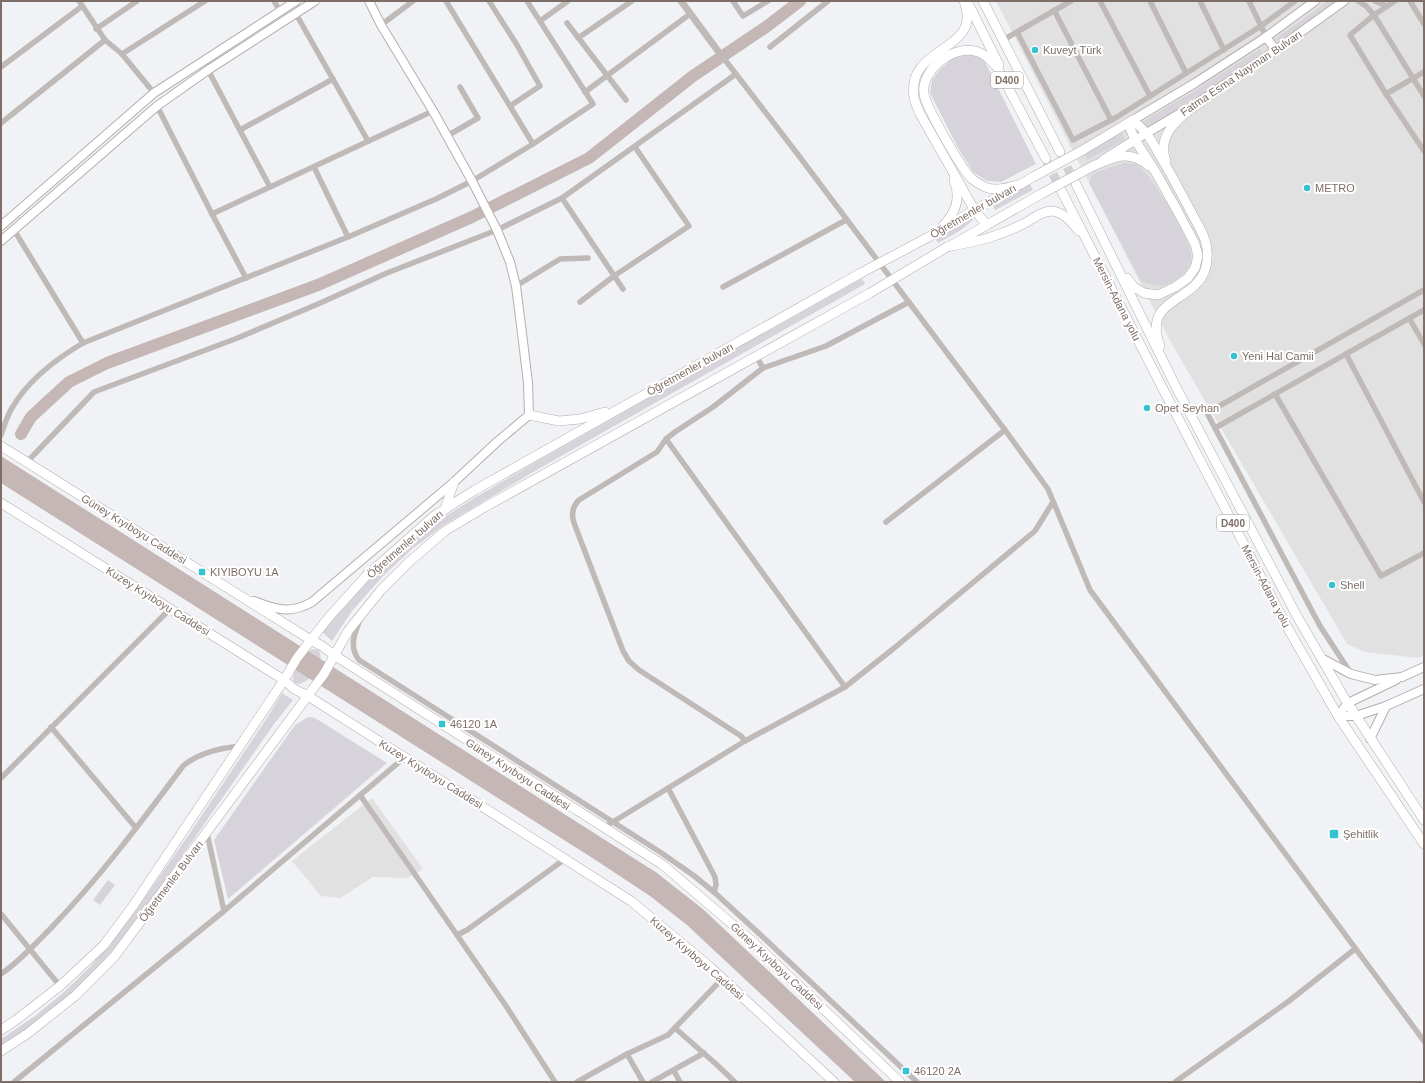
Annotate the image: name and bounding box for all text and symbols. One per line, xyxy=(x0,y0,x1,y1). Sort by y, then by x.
street label: Fatma Esma Nayman Bulvarı xyxy=(1178,28,1304,118)
place label: Kuveyt Türk xyxy=(1043,44,1102,56)
marker: Kuveyt Türk xyxy=(1030,45,1040,55)
road number: D400 xyxy=(991,72,1023,88)
street label: Öğretmenler bulvarı xyxy=(928,181,1018,241)
place label: METRO xyxy=(1315,182,1355,194)
marker: METRO xyxy=(1302,183,1312,193)
street label: Mersin-Adana yolu xyxy=(1091,255,1143,343)
street label: Öğretmenler bulvarı xyxy=(645,340,735,398)
place label: Yeni Hal Camii xyxy=(1242,350,1314,362)
marker: Yeni Hal Camii xyxy=(1229,351,1239,361)
place label: Opet Seyhan xyxy=(1155,402,1219,414)
marker: Opet Seyhan xyxy=(1142,403,1152,413)
street label: Güney Kıyıboyu Caddesi xyxy=(79,492,189,566)
street label: Öğretmenler bulvarı xyxy=(364,508,446,580)
road number: D400 xyxy=(1217,515,1249,531)
street label: Mersin-Adana yolu xyxy=(1239,543,1293,629)
street label: Kuzey Kıyıboyu Caddesi xyxy=(104,564,212,638)
place label: KIYIBOYU 1A xyxy=(210,566,279,578)
marker: KIYIBOYU 1A xyxy=(197,567,207,577)
place label: Shell xyxy=(1340,579,1364,591)
marker: Shell xyxy=(1327,580,1337,590)
place label: 46120 1A xyxy=(450,718,498,730)
marker: 46120 1A xyxy=(437,719,447,729)
street label: Güney Kıyıboyu Caddesi xyxy=(464,736,572,812)
street label: Kuzey Kıyıboyu Caddesi xyxy=(377,737,485,811)
marker: Şehitlik xyxy=(1328,828,1340,840)
place label: Şehitlik xyxy=(1343,828,1379,840)
street label: Öğretmenler Bulvarı xyxy=(137,838,205,924)
street label: Kuzey Kıyıboyu Caddesi xyxy=(648,914,746,1002)
street label: Güney Kıyıboyu Caddesi xyxy=(728,920,826,1012)
place label: 46120 2A xyxy=(914,1065,962,1077)
marker: 46120 2A xyxy=(901,1066,911,1076)

